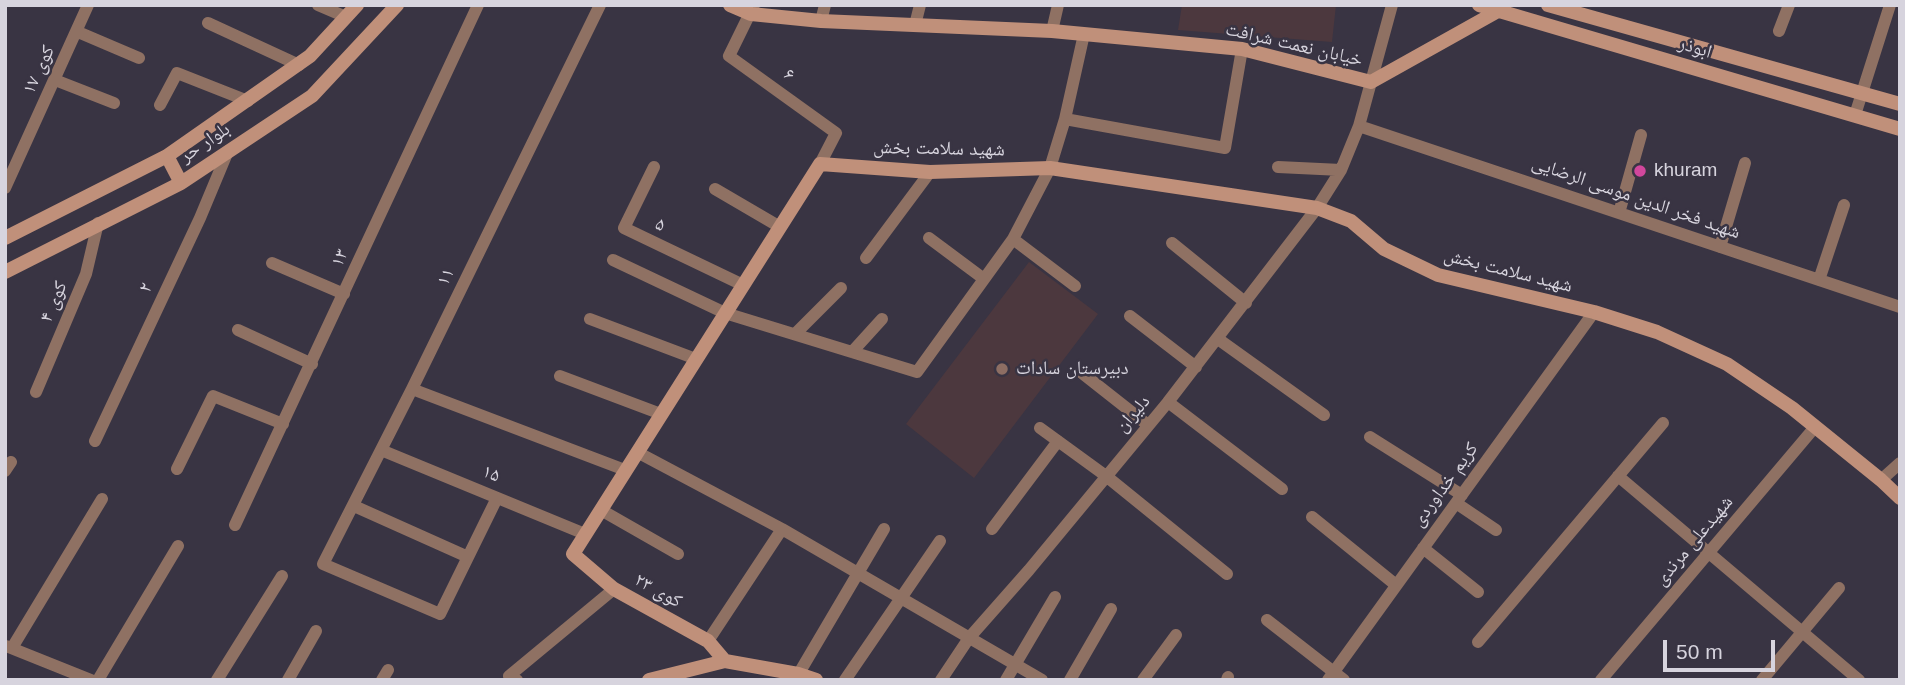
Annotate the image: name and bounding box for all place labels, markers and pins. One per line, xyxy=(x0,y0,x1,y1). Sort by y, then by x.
place label: khuram xyxy=(1654,160,1717,182)
marker: khuram xyxy=(1632,163,1648,179)
place label: دبیرستان سادات xyxy=(1016,358,1129,380)
marker: دبیرستان سادات xyxy=(994,361,1010,377)

